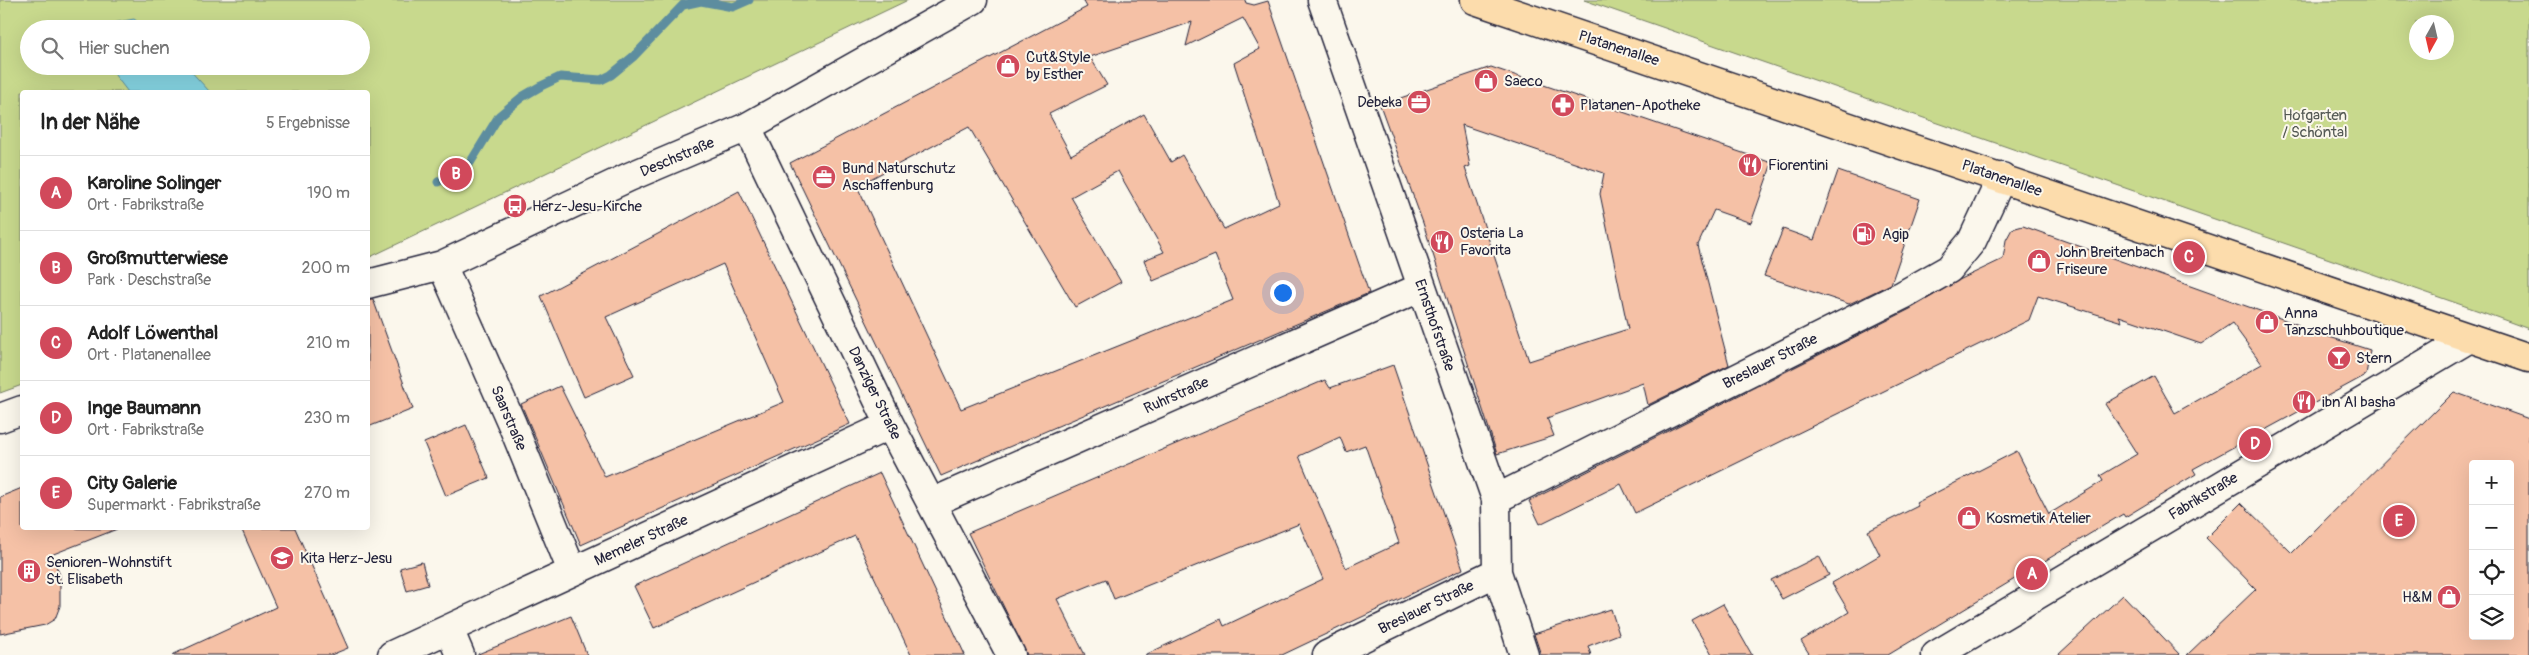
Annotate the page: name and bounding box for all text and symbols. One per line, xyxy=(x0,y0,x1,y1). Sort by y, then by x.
north arrow xyxy=(2409,15,2454,60)
search box xyxy=(20,20,370,75)
street label: Platanenallee xyxy=(1576,26,1662,71)
icon: search xyxy=(38,34,66,62)
text: Hier suchen xyxy=(78,36,170,60)
place label: Cut&Style by Esther xyxy=(1026,48,1091,84)
shop icon: Cut&Style by Esther xyxy=(995,53,1021,79)
shop icon: Saeco xyxy=(1473,68,1499,94)
place label: Saeco xyxy=(1504,72,1543,91)
office icon: Debeka xyxy=(1406,89,1432,115)
pharmacy icon: Platanen-Apotheke xyxy=(1550,92,1576,118)
place label: Debeka xyxy=(1357,93,1402,112)
place label: Platanen-Apotheke xyxy=(1580,96,1701,115)
park label: Hofgarten / Schöntal xyxy=(2282,106,2348,142)
text: In der Nähe xyxy=(40,109,140,136)
text: 5 Ergebnisse xyxy=(266,113,350,133)
street label: Deschstraße xyxy=(637,133,718,182)
restaurant icon: Fiorentini xyxy=(1737,152,1763,178)
pin: B xyxy=(440,155,472,193)
place label: Fiorentini xyxy=(1768,156,1828,175)
street label: Platanenallee xyxy=(1959,156,2045,201)
place label: Bund Naturschutz Aschaffenburg xyxy=(842,159,956,195)
office icon: Bund Naturschutz Aschaffenburg xyxy=(811,164,837,190)
text: Karoline Solinger xyxy=(87,171,221,195)
text: A xyxy=(51,183,61,203)
text: 190 m xyxy=(307,183,350,203)
bus stop icon: Herz-Jesu-Kirche xyxy=(502,193,528,219)
text: Ort · Fabrikstraße xyxy=(87,195,204,215)
place label: Herz-Jesu-Kirche xyxy=(532,197,642,216)
fuel station icon: Agip xyxy=(1851,221,1877,247)
place label: Osteria La Favorita xyxy=(1460,224,1523,260)
place label: Agip xyxy=(1882,225,1909,244)
restaurant icon: Osteria La Favorita xyxy=(1429,229,1455,255)
pin: C xyxy=(2173,238,2205,276)
place label: John Breitenbach Friseure xyxy=(2056,243,2164,279)
text: Großmutterwiese xyxy=(87,246,228,270)
shop icon: John Breitenbach Friseure xyxy=(2026,248,2052,274)
text: B xyxy=(51,258,61,278)
text: 200 m xyxy=(302,258,350,278)
text: Park · Deschstraße xyxy=(87,270,211,290)
street label: Ernsthofstraße xyxy=(1410,277,1459,374)
your location xyxy=(1270,280,1296,306)
place label: Anna Tanzschuhboutique xyxy=(2284,304,2404,340)
shop icon: Anna Tanzschuhboutique xyxy=(2254,309,2280,335)
text: Adolf Löwenthal xyxy=(87,321,218,345)
street label: Breslauer Straße xyxy=(1720,329,1821,394)
text: C xyxy=(51,333,61,353)
text: 210 m xyxy=(306,333,350,353)
street label: Danziger Straße xyxy=(844,344,906,443)
text: Ort · Platanenallee xyxy=(87,345,211,365)
bar icon: Stern xyxy=(2326,345,2352,371)
place label: Stern xyxy=(2356,349,2392,368)
street label: Ruhrstraße xyxy=(1141,372,1212,418)
street label: Saarstraße xyxy=(486,383,531,454)
restaurant icon: ibn Al basha xyxy=(2291,389,2317,415)
place label: ibn Al basha xyxy=(2322,393,2395,412)
text: Inge Baumann xyxy=(87,396,201,420)
text: D xyxy=(51,408,61,428)
text: 230 m xyxy=(304,408,350,428)
text: Ort · Fabrikstraße xyxy=(87,420,204,440)
pin: D xyxy=(2239,425,2271,463)
map controls xyxy=(2469,460,2514,640)
button: + xyxy=(2469,460,2514,505)
street label: Fabrikstraße xyxy=(2165,468,2242,525)
text: City Galerie xyxy=(87,471,177,495)
text: E xyxy=(52,483,60,503)
text: 270 m xyxy=(304,483,350,503)
text: Supermarkt · Fabrikstraße xyxy=(87,495,261,515)
pin: E xyxy=(2383,502,2415,540)
shop icon: Kosmetik Atelier xyxy=(1956,505,1982,531)
button: − xyxy=(2469,505,2514,550)
place label: Kosmetik Atelier xyxy=(1986,509,2092,528)
street label: Memeler Straße xyxy=(591,510,692,570)
school or university icon: Kita Herz-Jesu xyxy=(269,545,295,571)
place label: Kita Herz-Jesu xyxy=(300,549,392,568)
button: locate xyxy=(2469,550,2514,595)
place label: Senioren-Wohnstift St. Elisabeth xyxy=(46,553,173,589)
pin: A xyxy=(2016,555,2048,593)
building icon: Senioren-Wohnstift St. Elisabeth xyxy=(16,558,42,584)
street label: Breslauer Straße xyxy=(1375,576,1478,639)
shop icon: H&M xyxy=(2436,584,2462,610)
place label: H&M xyxy=(2402,588,2432,607)
button: layers xyxy=(2469,595,2514,640)

